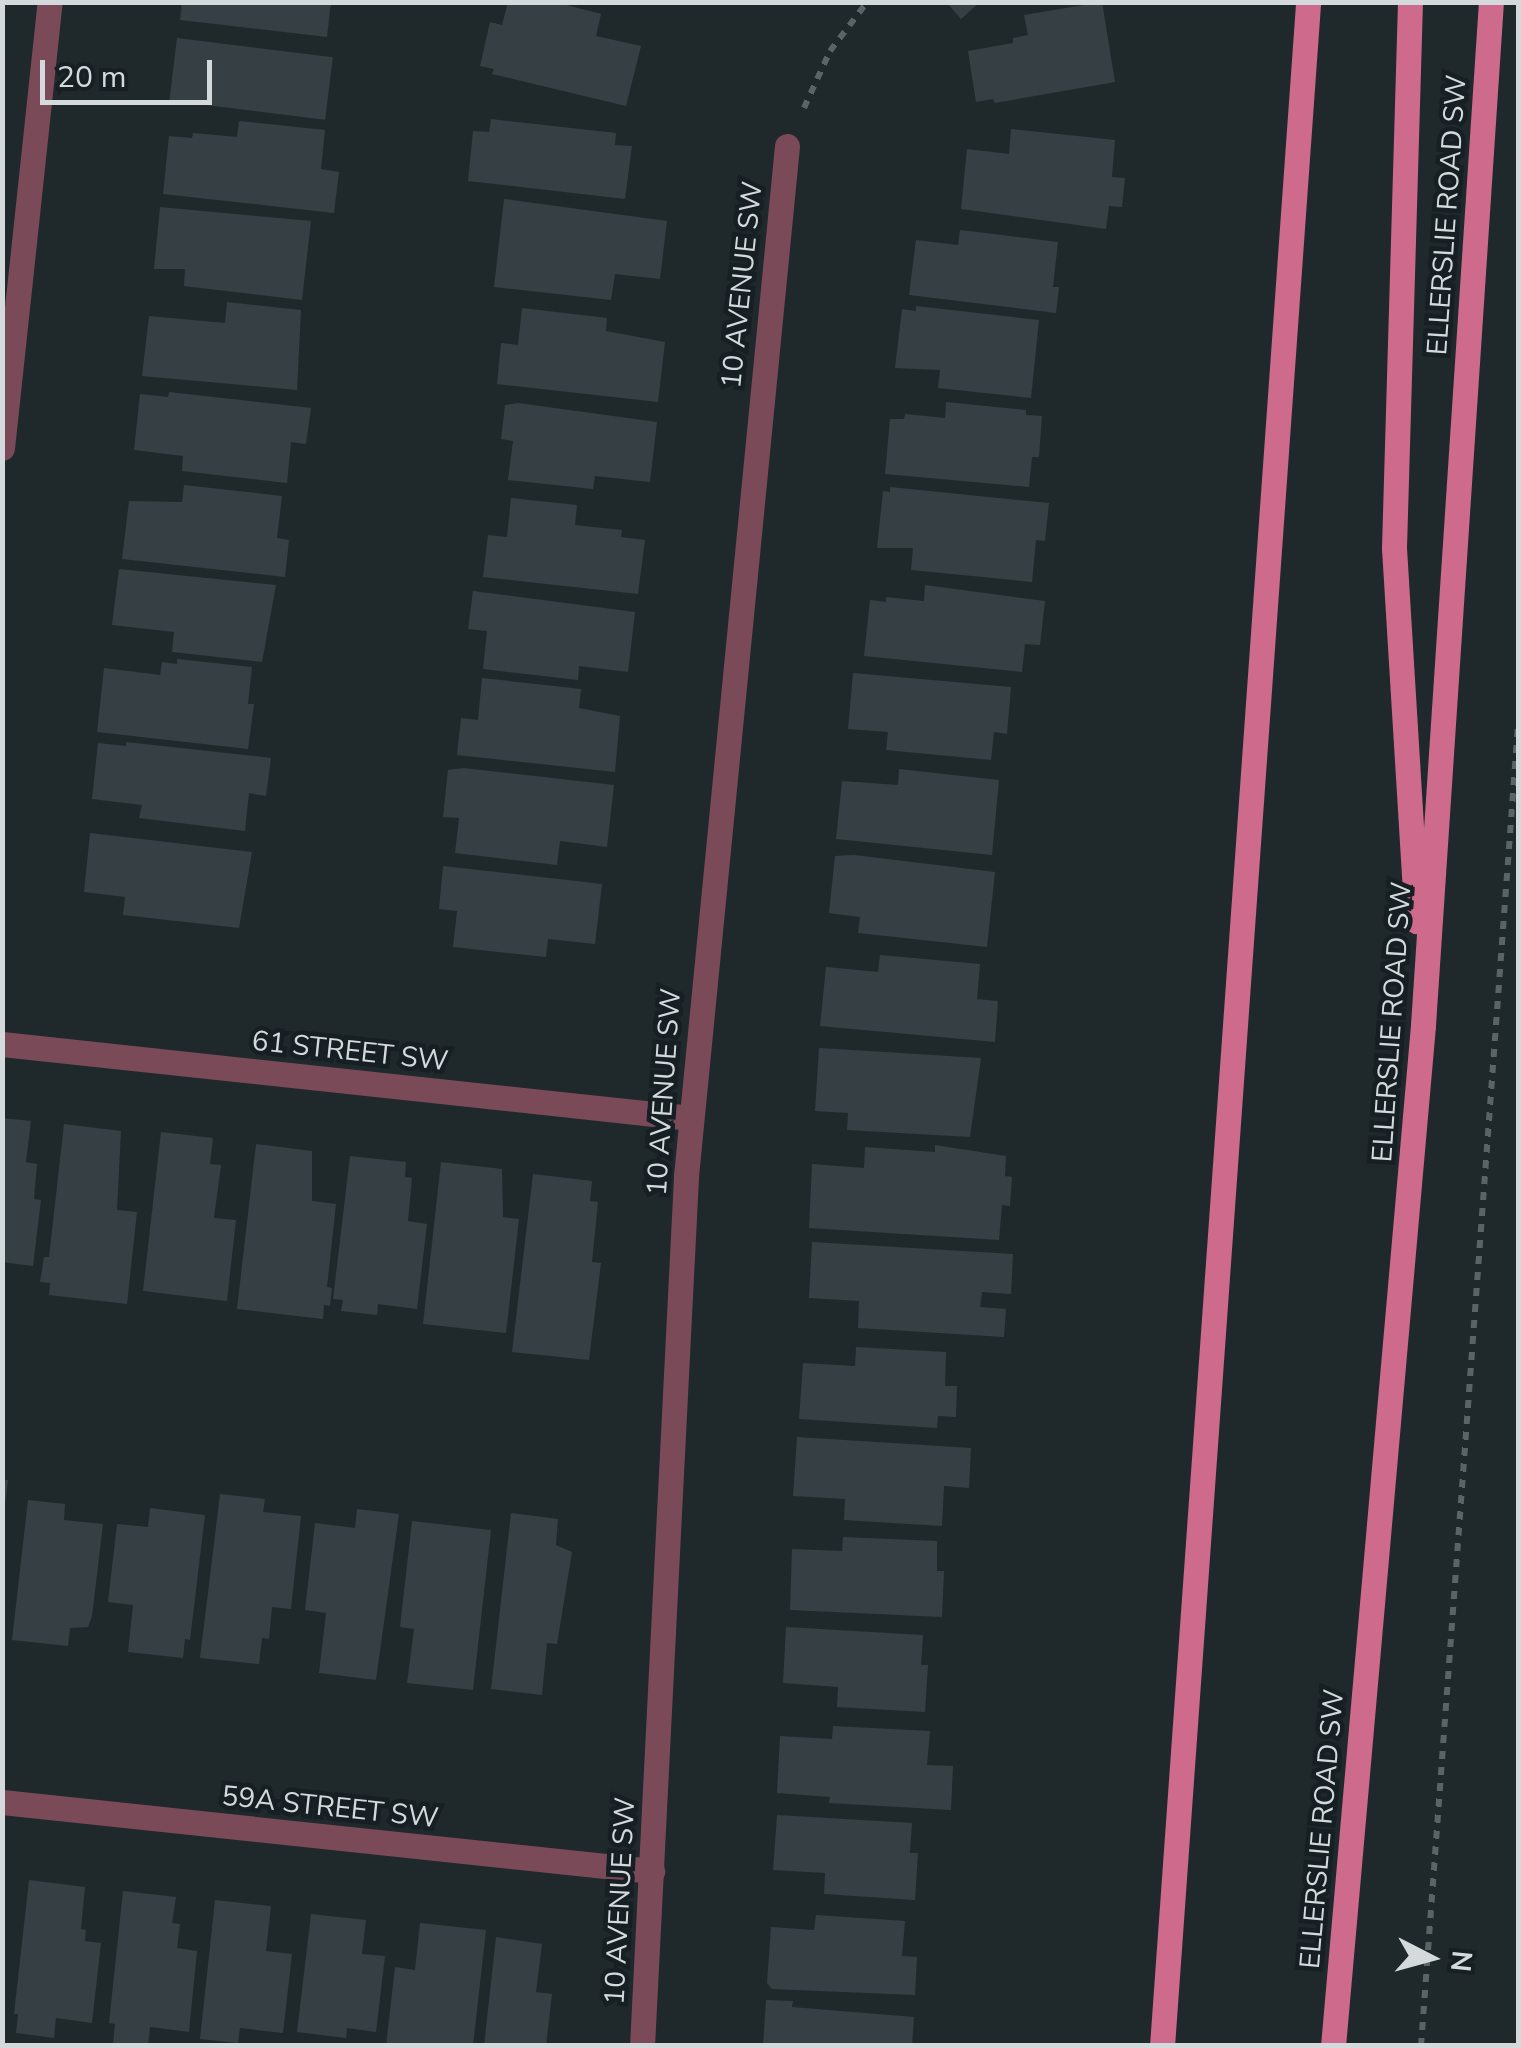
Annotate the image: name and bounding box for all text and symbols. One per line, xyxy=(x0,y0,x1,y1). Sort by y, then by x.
scale bar xyxy=(45,40,218,102)
text: 20 m xyxy=(57,57,126,98)
street label: ELLERSLIE ROAD SW xyxy=(1420,74,1474,356)
street label: 10 AVENUE SW xyxy=(714,180,770,390)
street label: ELLERSLIE ROAD SW xyxy=(1365,881,1419,1163)
street label: 10 AVENUE SW xyxy=(640,987,688,1197)
street label: 61 STREET SW xyxy=(250,1024,450,1078)
street label: ELLERSLIE ROAD SW xyxy=(1293,1688,1351,1970)
street label: 59A STREET SW xyxy=(220,1779,440,1835)
street label: 10 AVENUE SW xyxy=(598,1796,642,2006)
north arrow xyxy=(1381,1908,1481,2008)
text: N xyxy=(1441,1949,1481,1974)

